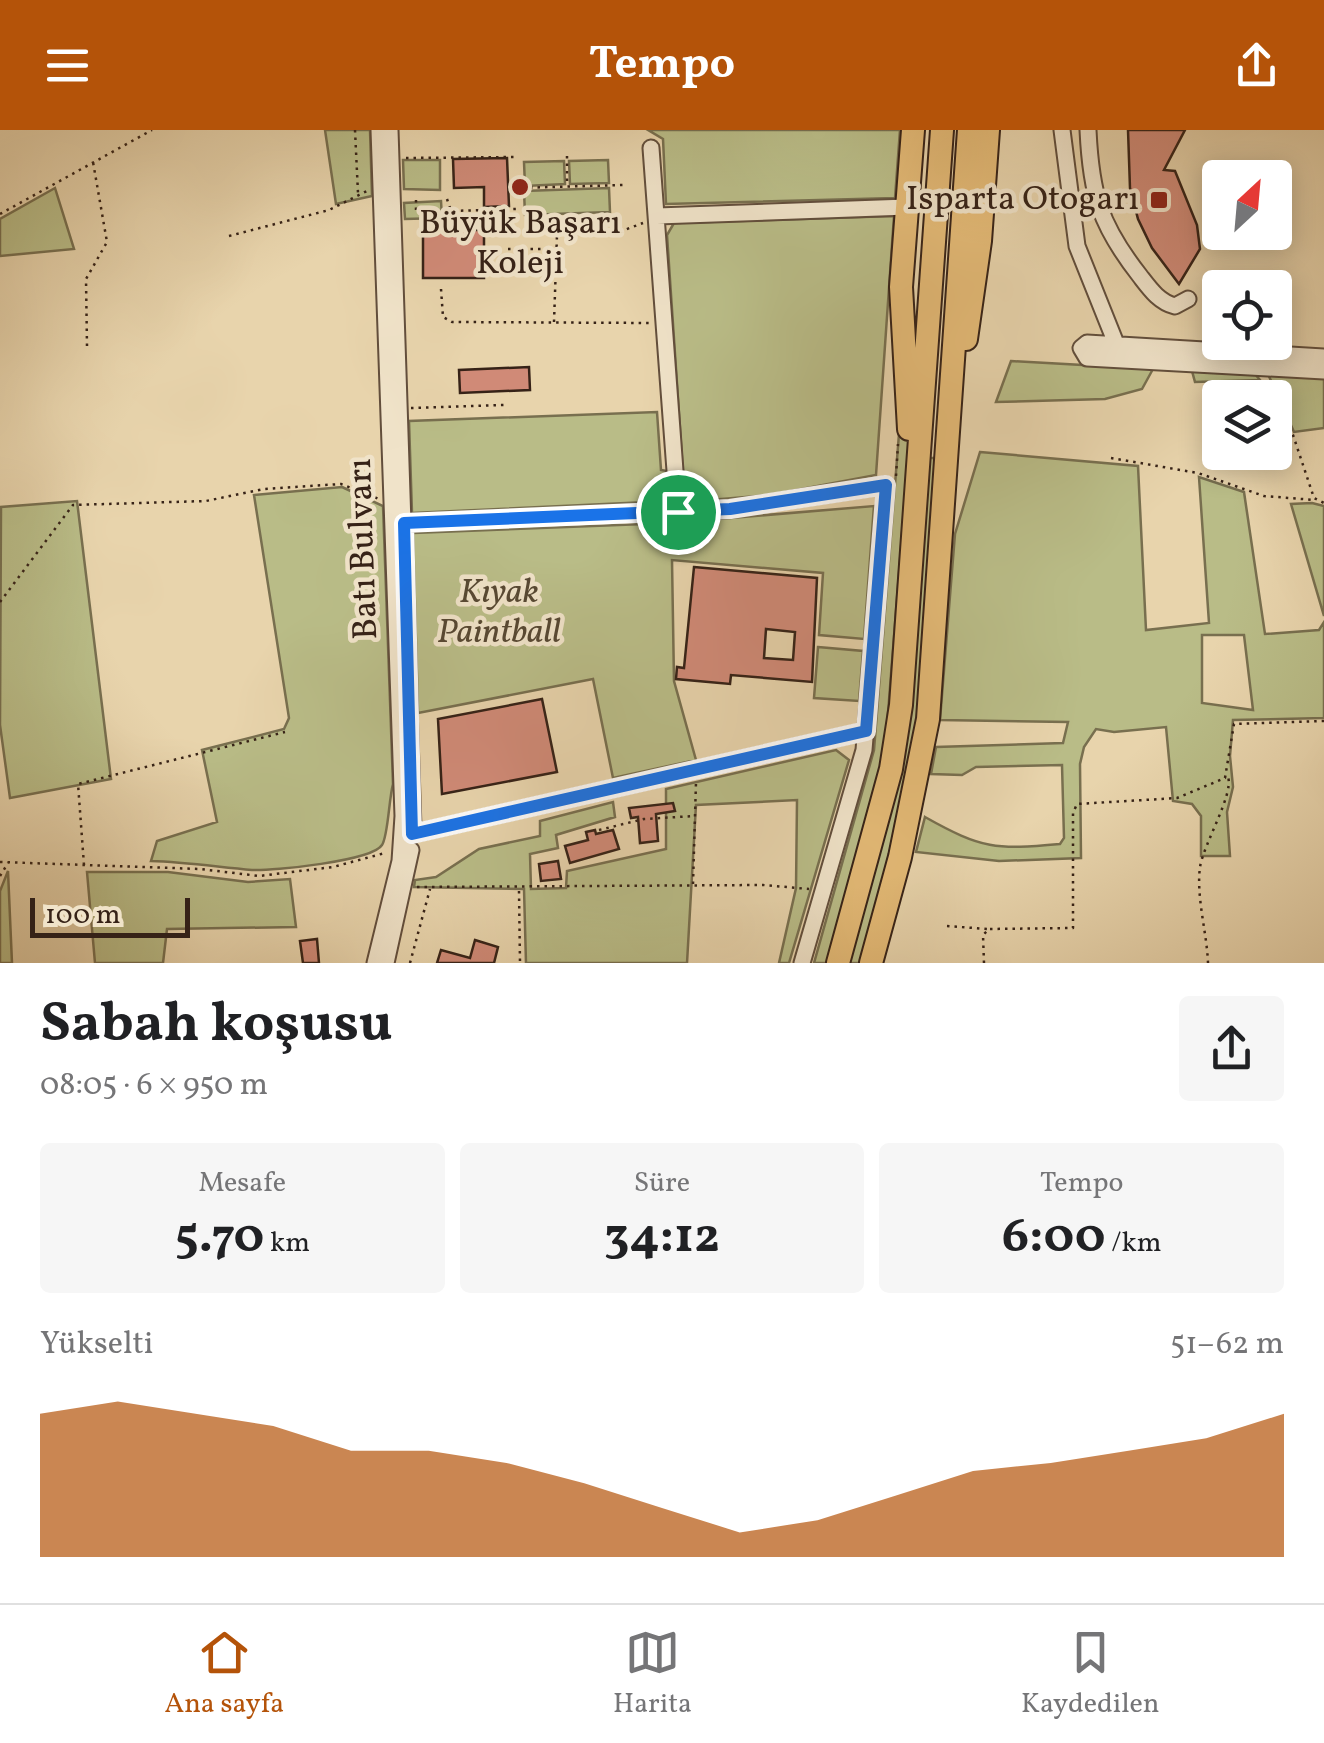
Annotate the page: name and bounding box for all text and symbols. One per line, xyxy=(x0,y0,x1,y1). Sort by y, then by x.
text: Tempo xyxy=(589,34,735,97)
icon: menu xyxy=(40,38,95,93)
icon: share xyxy=(1229,38,1284,93)
north arrow xyxy=(1202,160,1292,250)
map controls xyxy=(1202,160,1292,470)
marker: Büyük Başarı Koleji xyxy=(509,176,531,198)
place label: Isparta Otogarı xyxy=(906,176,1139,224)
marker: Isparta Otogarı xyxy=(1148,189,1170,211)
place label: Büyük Başarı Koleji xyxy=(419,200,621,288)
button: locate xyxy=(1202,270,1292,360)
button: layers xyxy=(1202,380,1292,470)
street label: Batı Bulvarı xyxy=(337,457,391,641)
pin xyxy=(636,470,721,555)
icon: arrive xyxy=(651,485,706,540)
park label: Kıyak Paintball xyxy=(437,569,561,657)
scale bar xyxy=(30,893,190,938)
text: 100 m xyxy=(45,896,120,935)
text: Sabah koşusu xyxy=(40,988,393,1064)
button: share xyxy=(1179,996,1284,1101)
text: 08:05 · 6 × 950 m xyxy=(40,1064,268,1108)
text: Mesafe xyxy=(199,1164,286,1203)
text: Süre xyxy=(634,1164,690,1203)
text: Tempo xyxy=(1040,1164,1123,1203)
text: 5.70 xyxy=(175,1203,264,1273)
text: 34:12 xyxy=(604,1203,720,1273)
text: 6:00 xyxy=(1002,1203,1106,1273)
text: km xyxy=(264,1224,310,1263)
text: /km xyxy=(1106,1224,1161,1263)
text: Yükselti xyxy=(40,1323,153,1367)
text: 51–62 m xyxy=(1170,1323,1284,1367)
tab: Ana sayfa xyxy=(164,1625,284,1724)
tab: Harita xyxy=(613,1625,692,1724)
tab: Kaydedilen xyxy=(1021,1625,1160,1724)

